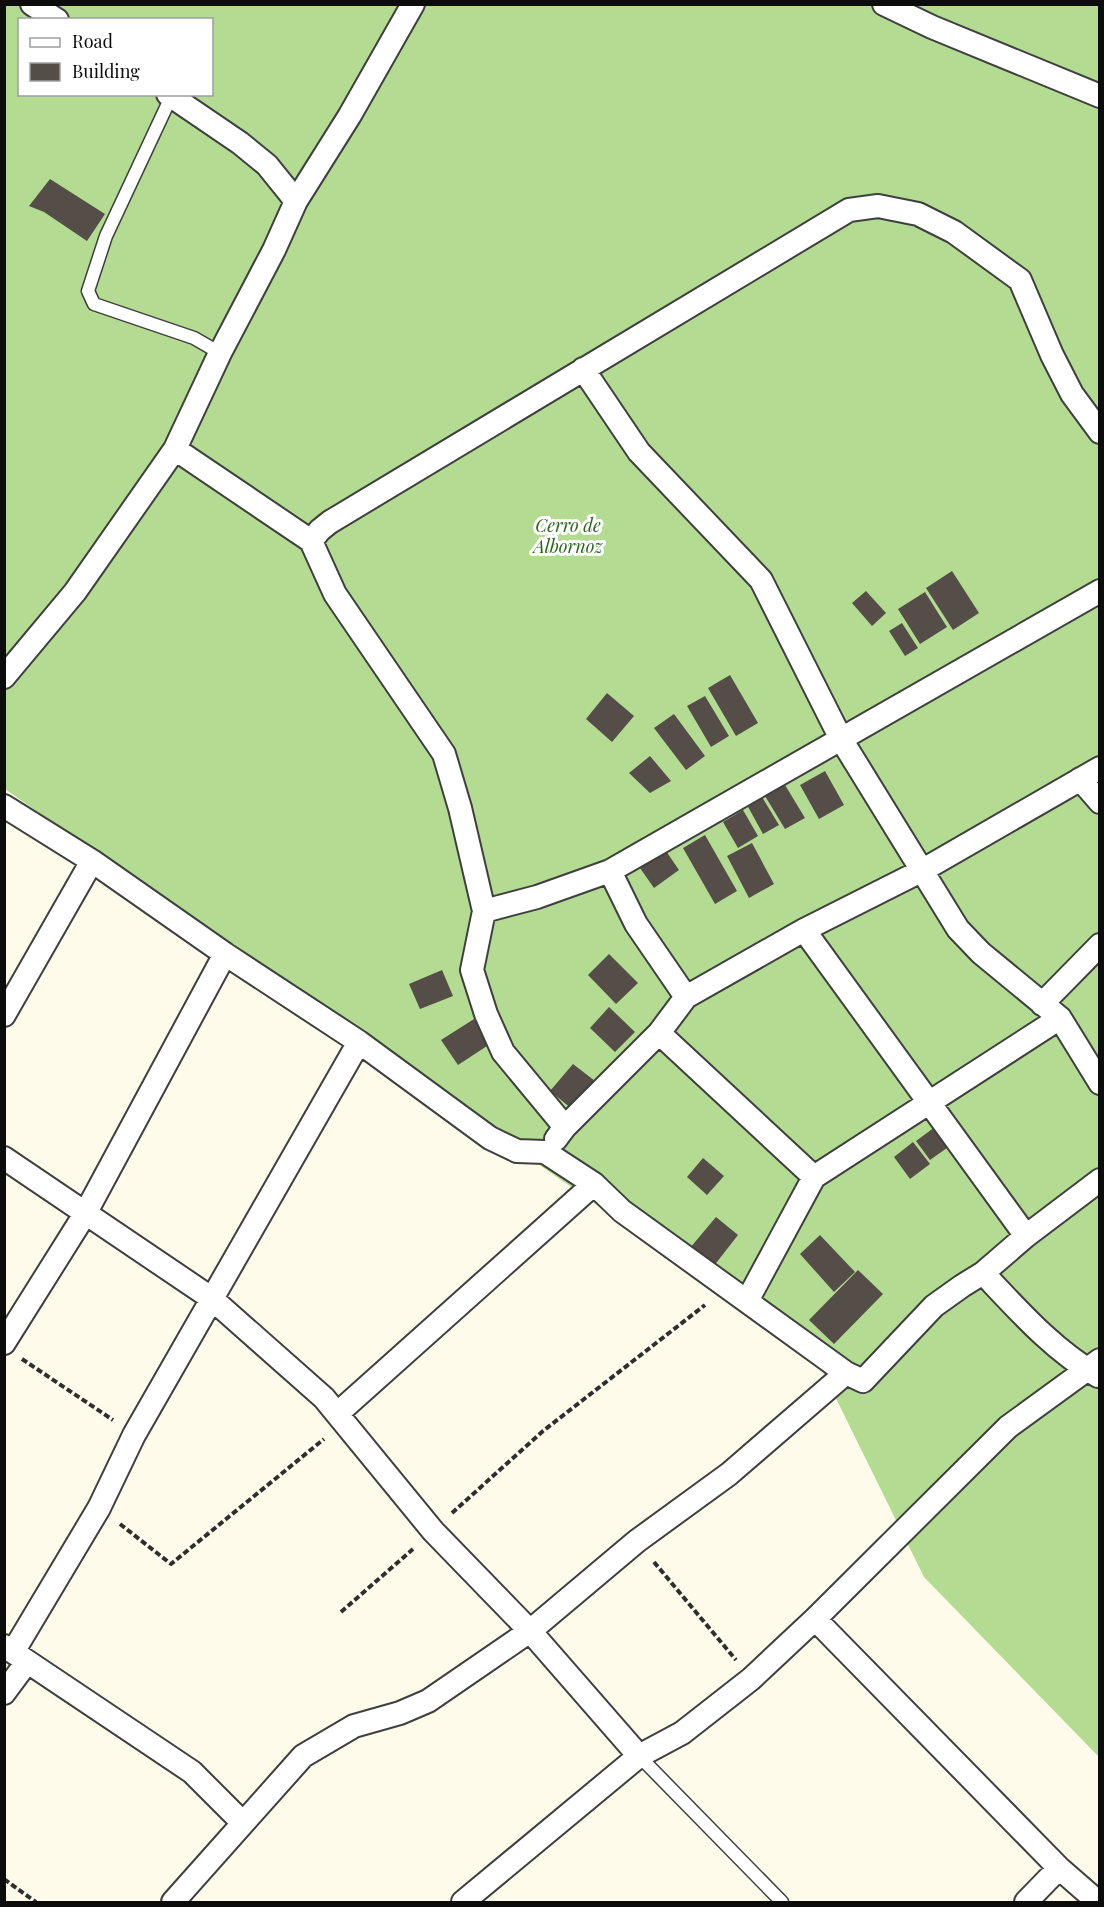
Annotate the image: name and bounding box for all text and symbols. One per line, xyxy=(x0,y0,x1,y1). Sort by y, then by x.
legend xyxy=(18,18,213,96)
text: Road xyxy=(72,29,113,53)
text: Building xyxy=(72,59,140,83)
park label: Cerro de Albornoz xyxy=(531,513,604,558)

